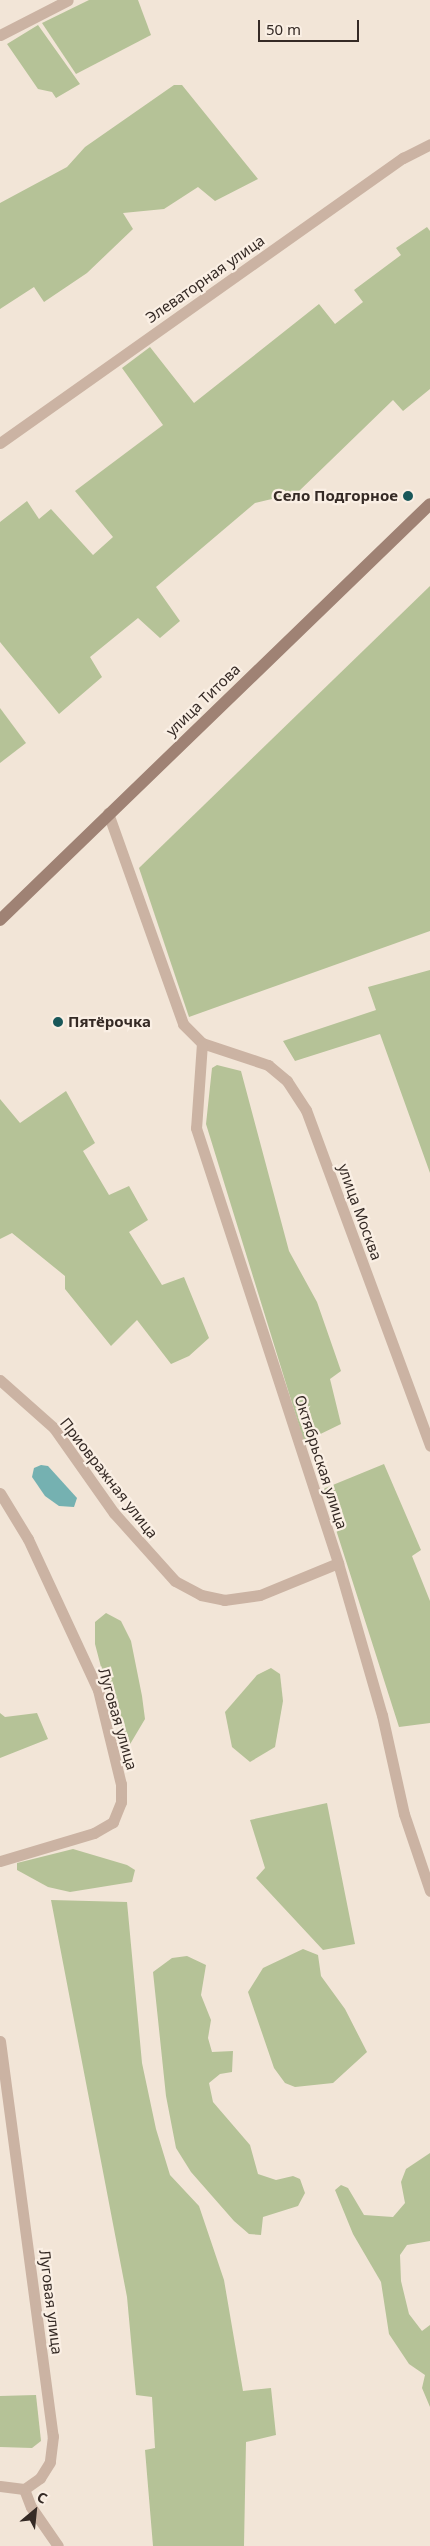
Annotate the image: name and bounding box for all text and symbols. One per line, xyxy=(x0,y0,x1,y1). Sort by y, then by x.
scale bar xyxy=(260,10,361,42)
text: 50 m xyxy=(266,19,301,39)
street label: Элеваторная улица xyxy=(142,231,268,327)
place label: Село Подгорное xyxy=(273,487,398,505)
marker: Село Подгорное xyxy=(402,490,414,502)
street label: улица Титова xyxy=(162,660,244,740)
place label: Пятёрочка xyxy=(68,1013,151,1031)
marker: Пятёрочка xyxy=(52,1016,64,1028)
street label: улица Москва xyxy=(334,1161,386,1263)
street label: Октябрьская улица xyxy=(291,1393,351,1531)
street label: Приовражная улица xyxy=(56,1414,162,1542)
street label: Луговая улица xyxy=(95,1666,141,1772)
street label: Луговая улица xyxy=(36,2249,66,2355)
north arrow xyxy=(10,2486,60,2536)
text: С xyxy=(34,2487,51,2508)

